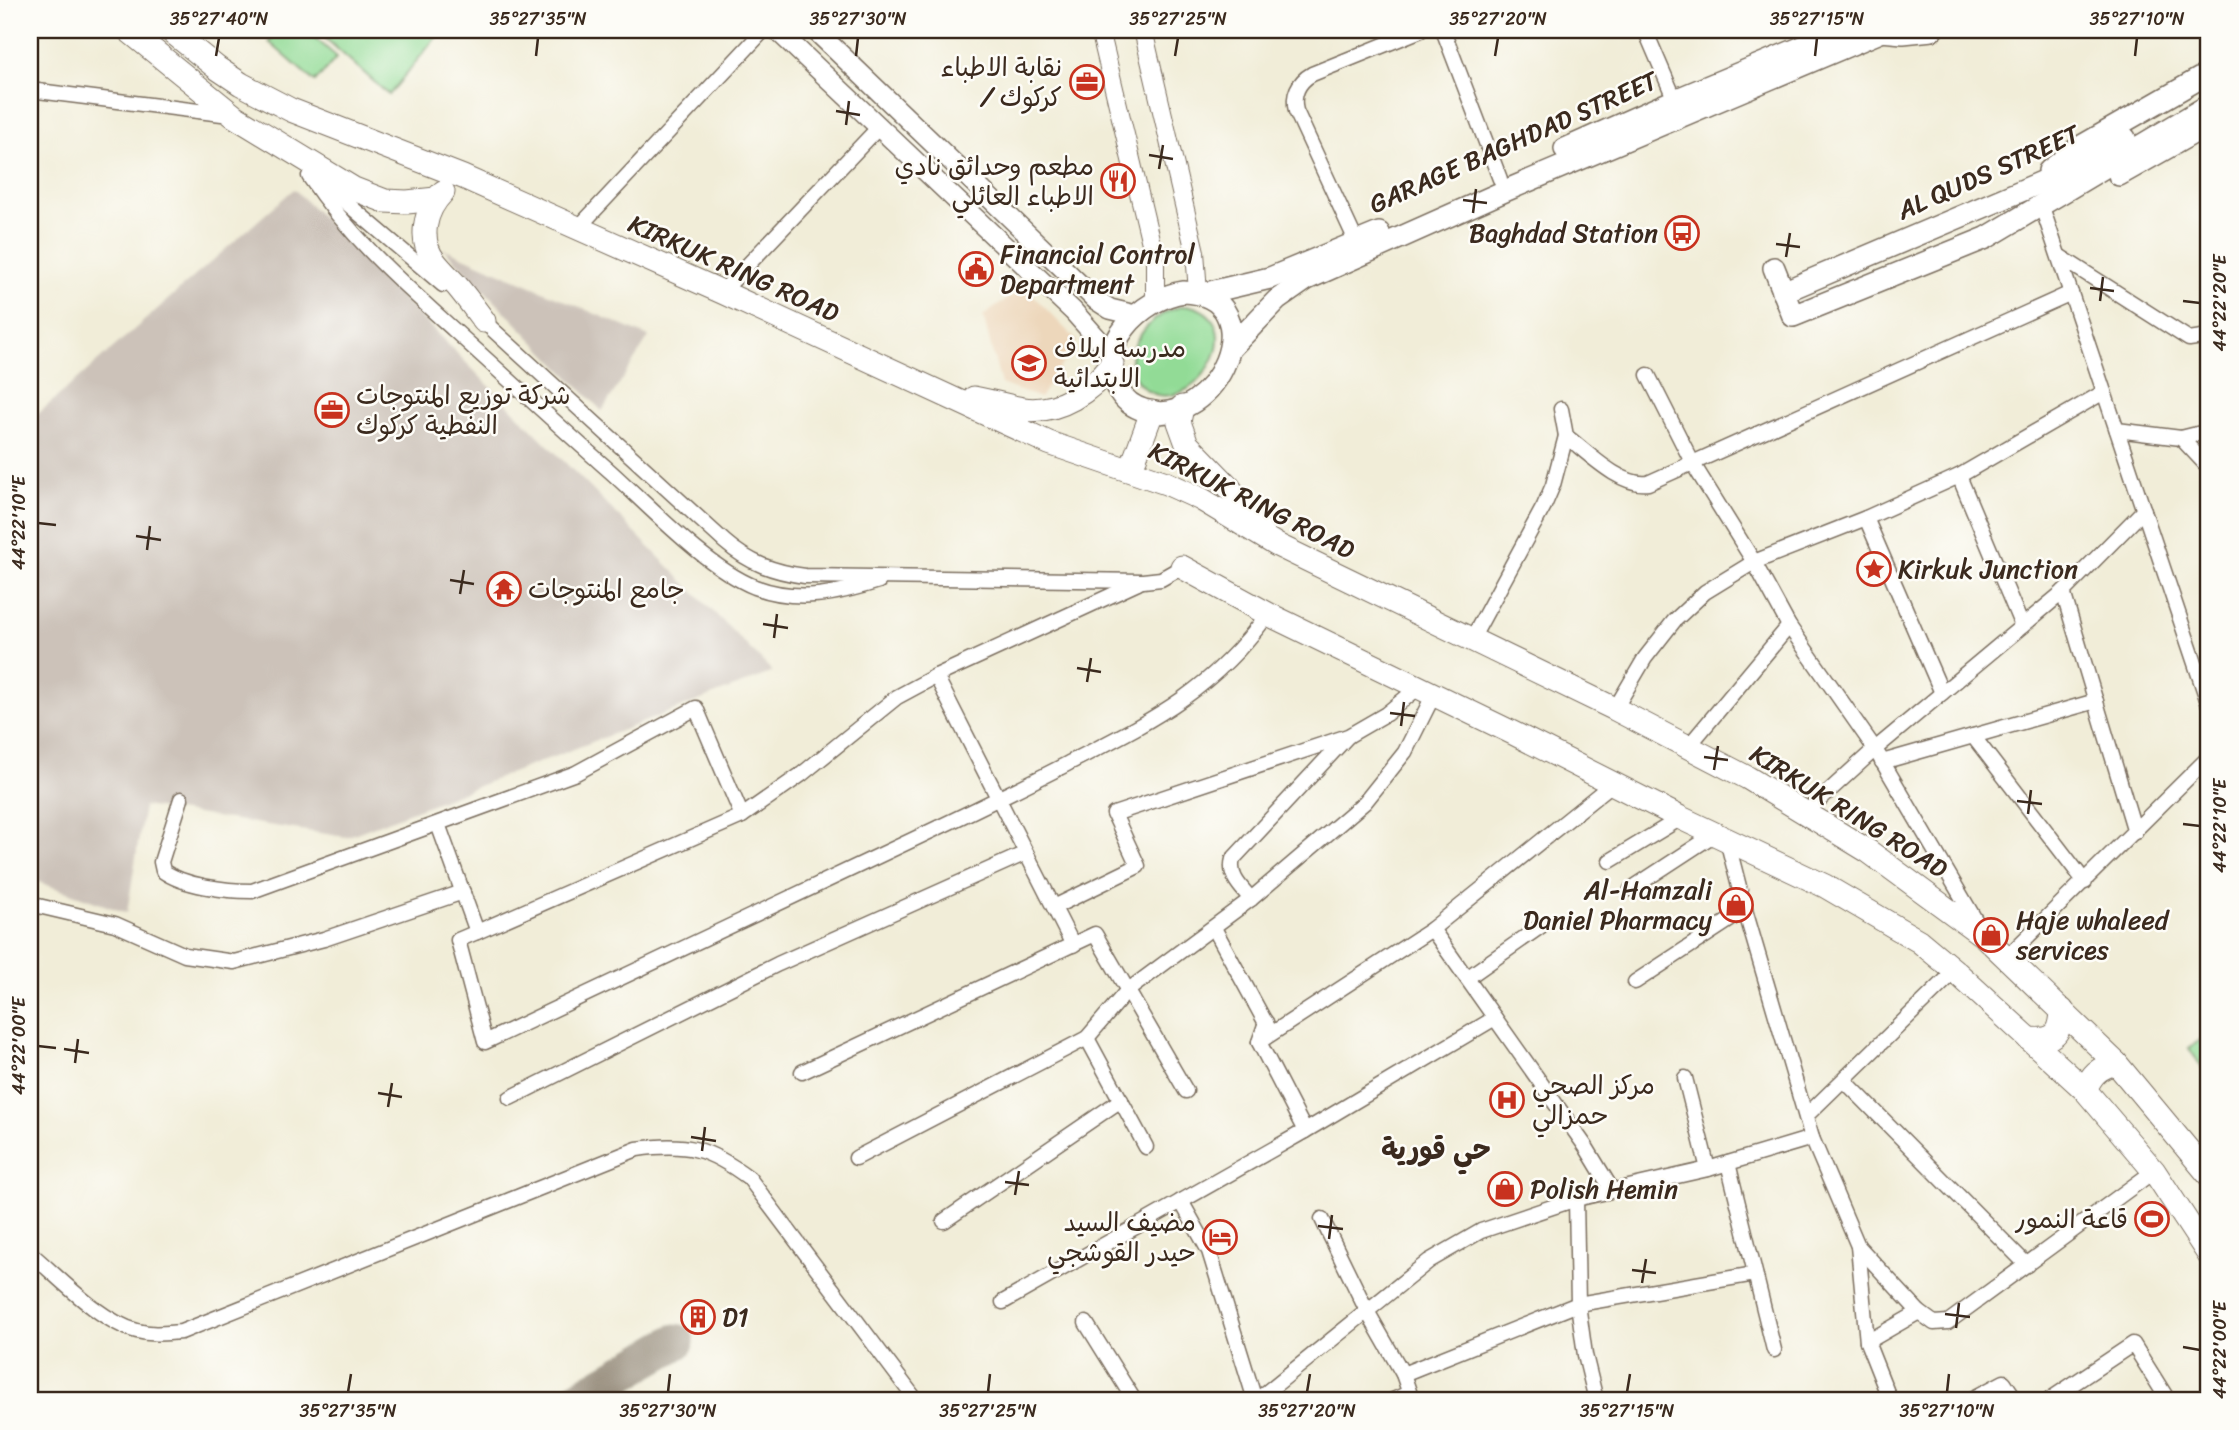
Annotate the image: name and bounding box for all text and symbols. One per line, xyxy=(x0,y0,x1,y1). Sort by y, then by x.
text: 35°27'40"N xyxy=(170,3,269,35)
text: 35°27'35"N xyxy=(490,3,587,35)
text: 35°27'30"N xyxy=(809,3,907,35)
text: 35°27'25"N xyxy=(1129,3,1227,35)
text: 35°27'20"N xyxy=(1449,3,1547,35)
text: 35°27'15"N xyxy=(1770,3,1865,35)
text: 35°27'10"N xyxy=(2090,3,2185,35)
place label: نقابة الاطباء / كركوك xyxy=(941,44,1062,120)
street label: GARAGE BAGHDAD STREET xyxy=(1361,57,1667,226)
office icon: نقابة الاطباء / كركوك xyxy=(1068,63,1106,101)
street label: AL QUDS STREET xyxy=(1888,110,2089,233)
place label: مطعم وحدائق نادي الاطباء العائلي xyxy=(894,143,1094,219)
restaurant icon: مطعم وحدائق نادي الاطباء العائلي xyxy=(1099,162,1137,200)
street label: KIRKUK RING ROAD xyxy=(621,201,848,335)
place label: Baghdad Station xyxy=(1469,210,1658,256)
bus stop icon: Baghdad Station xyxy=(1663,214,1701,252)
place label: Financial Control Department xyxy=(1000,231,1195,307)
public building icon: Financial Control Department xyxy=(957,250,995,288)
text: 44°22'20"E xyxy=(2204,254,2236,351)
place label: مدرسة ايلاف الابتدائية xyxy=(1054,325,1186,401)
school or university icon: مدرسة ايلاف الابتدائية xyxy=(1010,344,1048,382)
place label: شركة توزيع المنتوجات النفطية كركوك xyxy=(356,372,571,448)
office icon: شركة توزيع المنتوجات النفطية كركوك xyxy=(313,391,351,429)
street label: KIRKUK RING ROAD xyxy=(1140,428,1364,572)
text: 44°22'10"E xyxy=(3,475,35,570)
place label: Kirkuk Junction xyxy=(1898,546,2078,592)
place icon: Kirkuk Junction xyxy=(1855,550,1893,588)
place label: جامع المنتوجات xyxy=(528,566,685,612)
temple icon: جامع المنتوجات xyxy=(485,570,523,608)
street label: KIRKUK RING ROAD xyxy=(1740,731,1958,891)
text: 44°22'10"E xyxy=(2204,778,2236,873)
place label: Al-Hamzali Daniel Pharmacy xyxy=(1523,867,1713,943)
shop icon: Al-Hamzali Daniel Pharmacy xyxy=(1717,886,1755,924)
place label: Haje whaleed services xyxy=(2015,897,2171,973)
shop icon: Haje whaleed services xyxy=(1972,916,2010,954)
text: 44°22'00"E xyxy=(3,996,35,1095)
place label: مركز الصحي حمزالي xyxy=(1532,1062,1655,1138)
hospital icon: مركز الصحي حمزالي xyxy=(1488,1081,1526,1119)
district label: حي قورية xyxy=(1381,1125,1491,1175)
place label: Polish Hemin xyxy=(1530,1166,1678,1212)
shop icon: Polish Hemin xyxy=(1486,1170,1524,1208)
place label: قاعة النمور xyxy=(2014,1196,2128,1242)
place label: مضيف السيد حيدر القوشجي xyxy=(1047,1199,1196,1275)
sports icon: قاعة النمور xyxy=(2133,1200,2171,1238)
hotel icon: مضيف السيد حيدر القوشجي xyxy=(1201,1218,1239,1256)
place label: D1 xyxy=(722,1294,749,1340)
building icon: D1 xyxy=(679,1298,717,1336)
text: 44°22'00"E xyxy=(2204,1300,2236,1399)
text: 35°27'35"N xyxy=(300,1395,397,1427)
text: 35°27'30"N xyxy=(619,1395,717,1427)
text: 35°27'25"N xyxy=(939,1395,1037,1427)
text: 35°27'20"N xyxy=(1258,1395,1356,1427)
text: 35°27'15"N xyxy=(1580,1395,1675,1427)
text: 35°27'10"N xyxy=(1900,1395,1995,1427)

